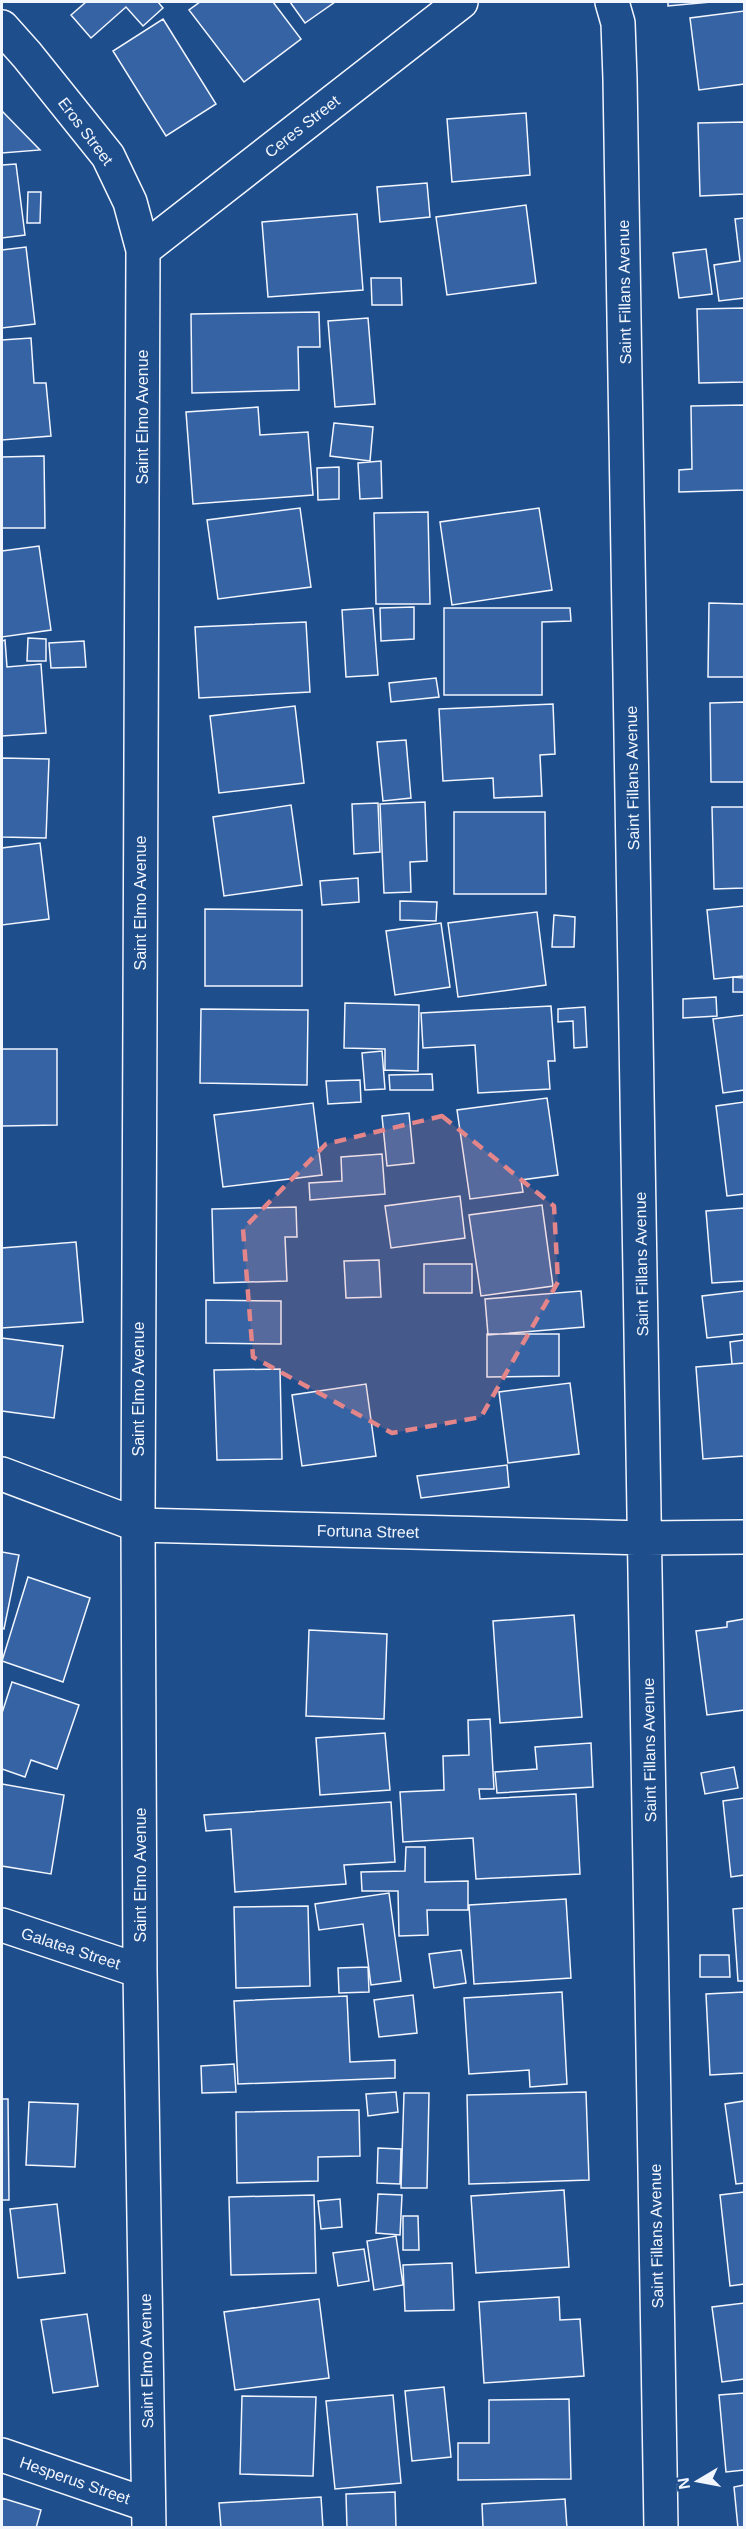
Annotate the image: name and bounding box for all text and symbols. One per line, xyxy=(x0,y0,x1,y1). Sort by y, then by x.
street label: Ceres Street xyxy=(262,92,343,161)
street label: Eros Street xyxy=(55,94,117,169)
street label: Saint Fillans Avenue xyxy=(615,219,634,364)
street label: Saint Elmo Avenue xyxy=(134,349,151,484)
street label: Saint Fillans Avenue xyxy=(623,705,642,850)
street label: Saint Elmo Avenue xyxy=(132,835,149,970)
street label: Saint Fillans Avenue xyxy=(632,1191,651,1336)
street label: Saint Elmo Avenue xyxy=(130,1321,147,1456)
street label: Fortuna Street xyxy=(317,1522,420,1541)
street label: Saint Fillans Avenue xyxy=(640,1677,659,1822)
street label: Saint Elmo Avenue xyxy=(132,1807,149,1942)
street label: Galatea Street xyxy=(19,1924,123,1973)
street label: Saint Fillans Avenue xyxy=(647,2163,666,2308)
street label: Saint Elmo Avenue xyxy=(137,2293,156,2429)
north arrow xyxy=(668,2451,728,2511)
street label: Hesperus Street xyxy=(17,2454,133,2508)
text: N xyxy=(674,2476,693,2491)

